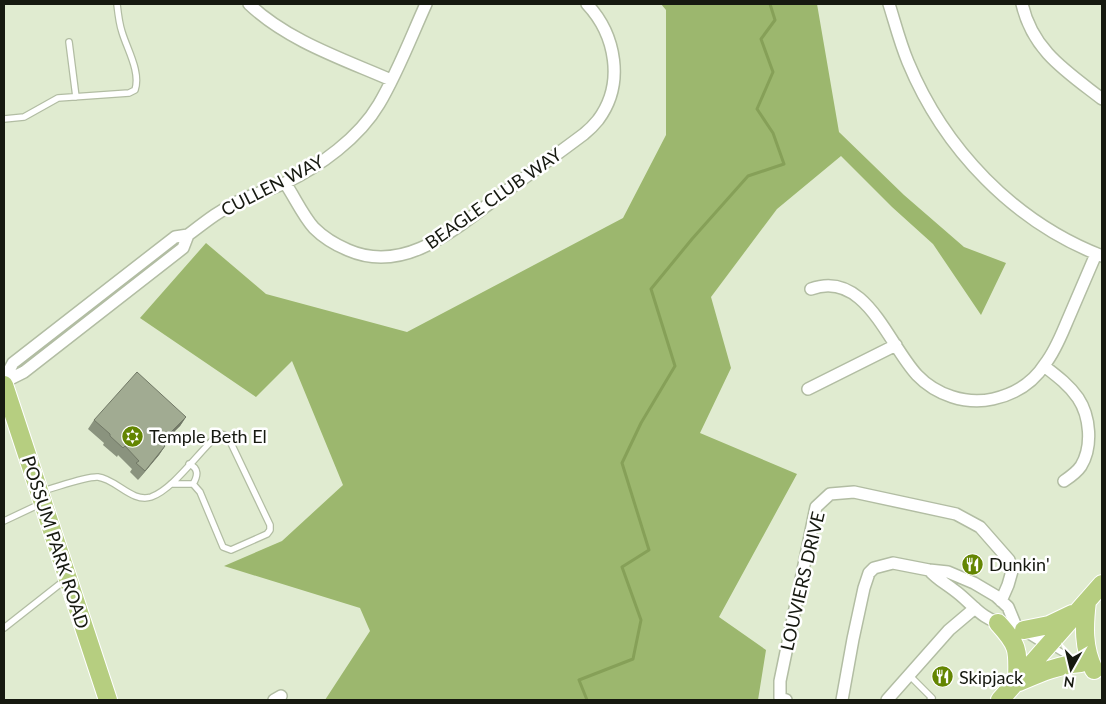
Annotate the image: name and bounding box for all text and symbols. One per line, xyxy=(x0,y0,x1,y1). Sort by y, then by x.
street label: BEAGLE CLUB WAY xyxy=(421,142,566,253)
street label: CULLEN WAY xyxy=(217,149,328,220)
synagogue icon: Temple Beth El xyxy=(121,424,145,448)
place label: Temple Beth El xyxy=(149,425,267,447)
street label: POSSUM PARK ROAD xyxy=(18,453,94,631)
street label: LOUVIERS DRIVE xyxy=(775,509,829,653)
restaurant icon: Dunkin' xyxy=(961,552,985,576)
place label: Dunkin' xyxy=(989,553,1050,575)
north arrow xyxy=(1046,644,1096,694)
restaurant icon: Skipjack xyxy=(931,665,955,689)
place label: Skipjack xyxy=(959,666,1024,688)
text: N xyxy=(1063,673,1076,692)

